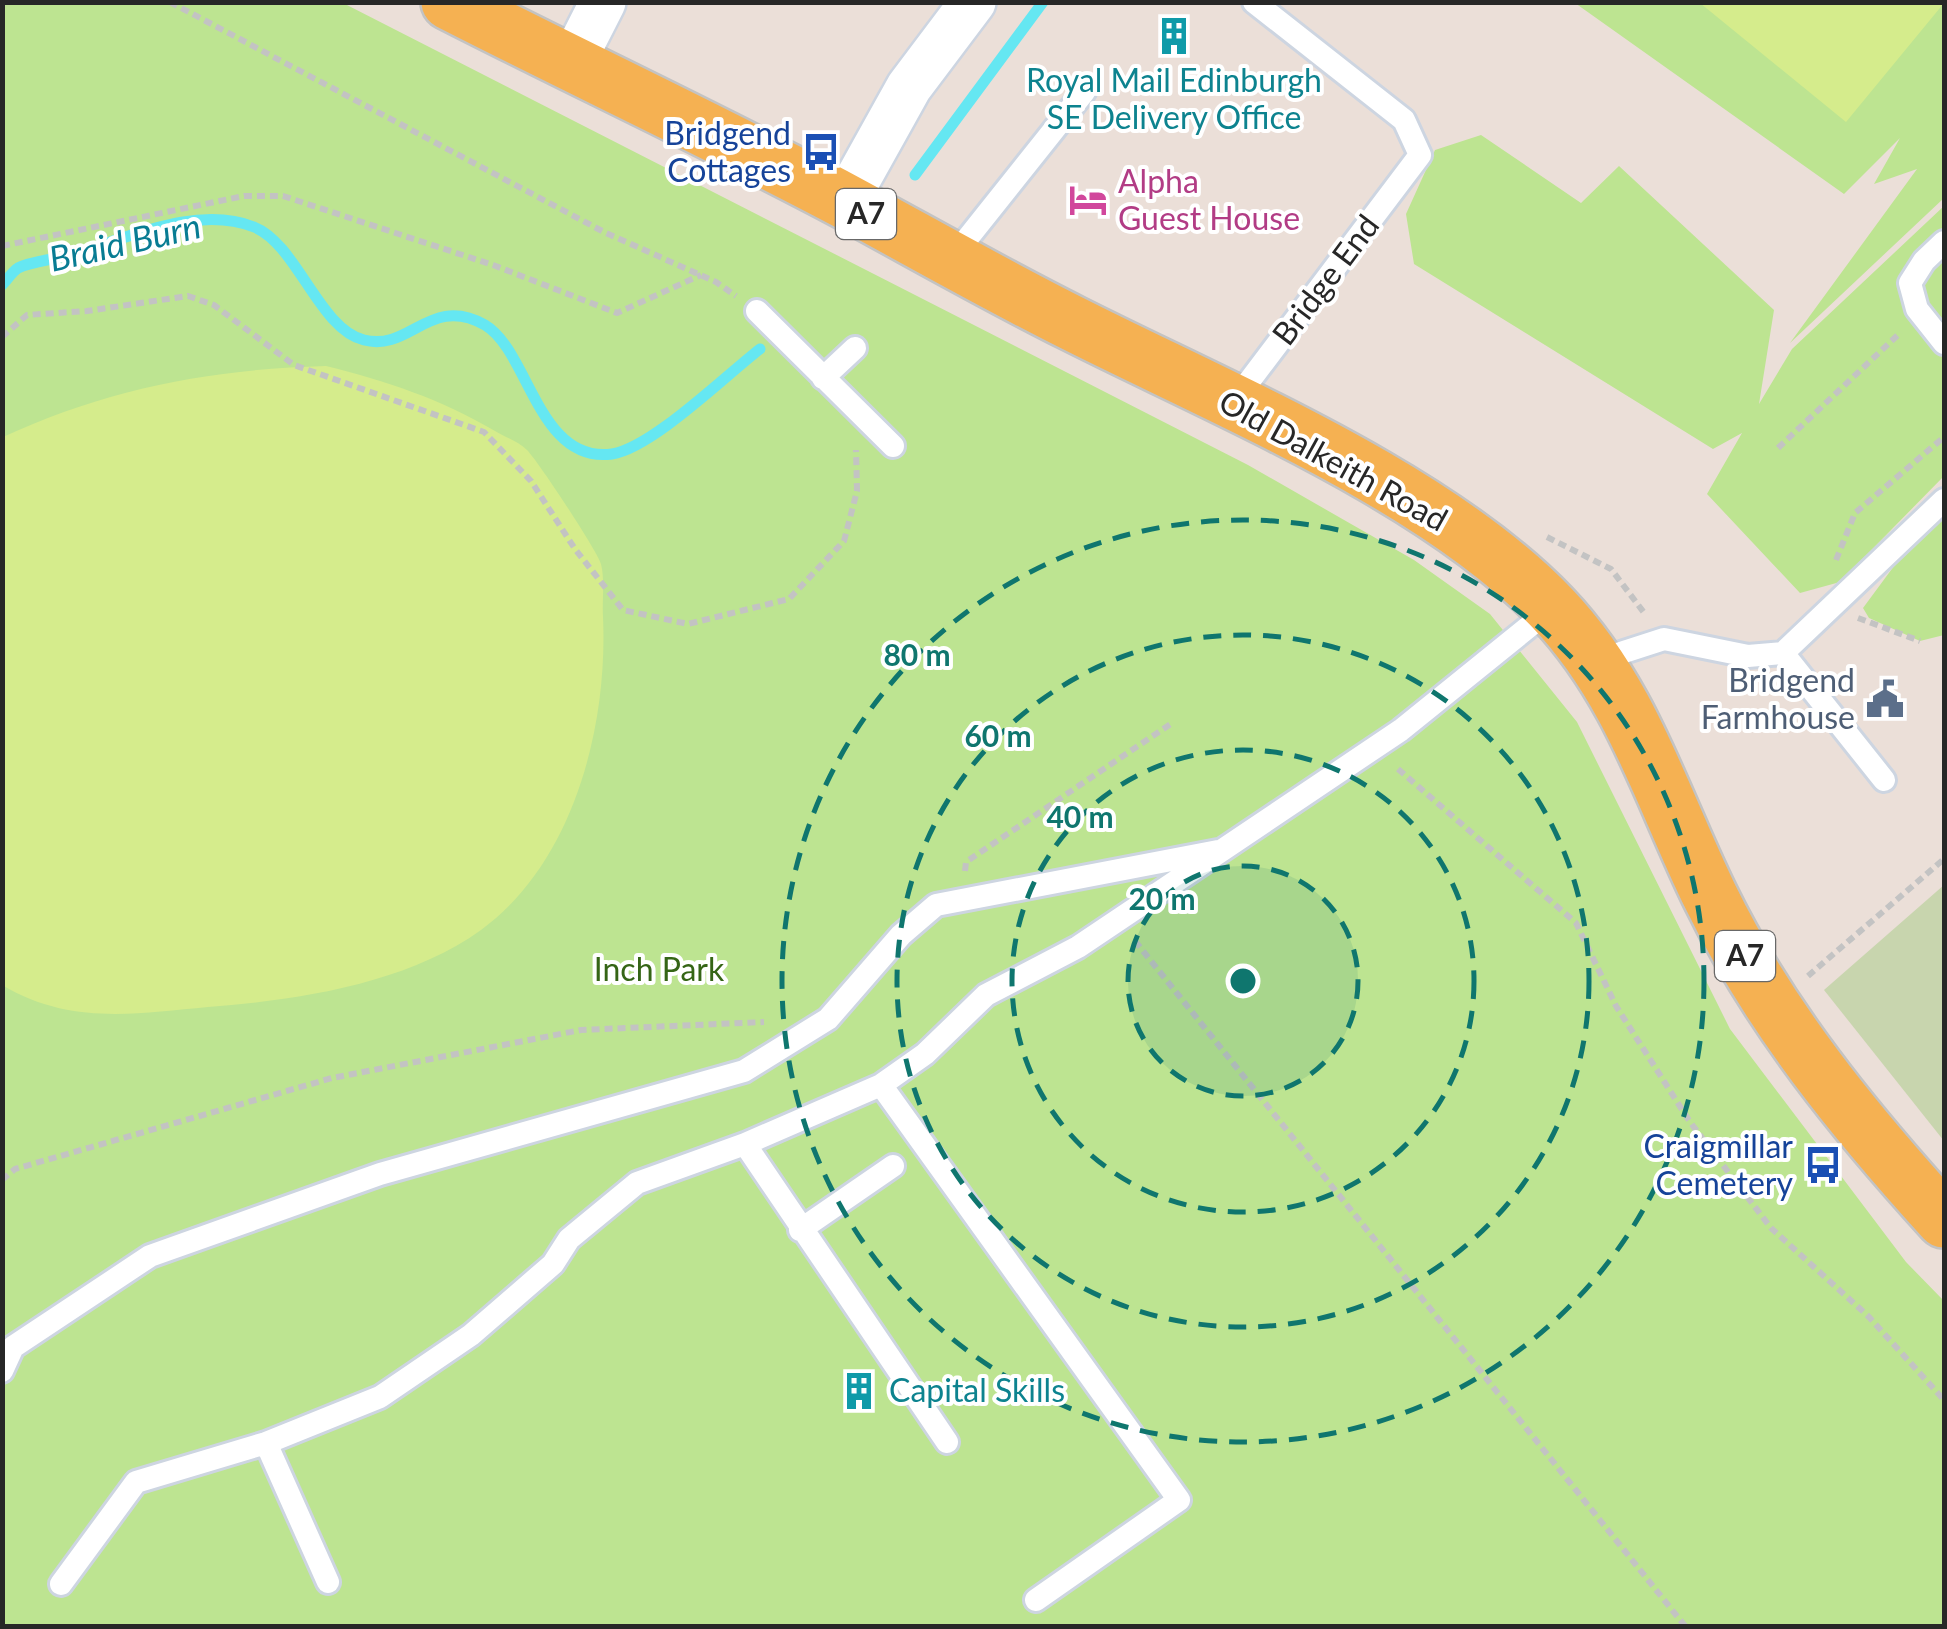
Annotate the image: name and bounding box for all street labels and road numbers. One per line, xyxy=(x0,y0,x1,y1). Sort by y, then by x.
road number: A7 xyxy=(836,189,896,239)
street label: Bridge End xyxy=(1263,206,1386,352)
street label: Old Dalkeith Road xyxy=(1213,381,1455,539)
road number: A7 xyxy=(1715,931,1775,981)

